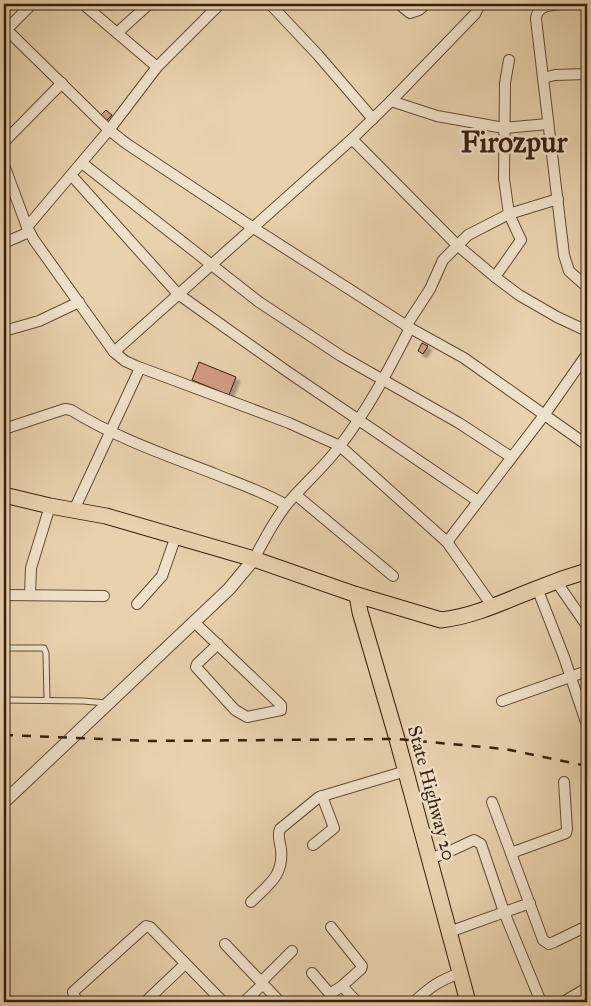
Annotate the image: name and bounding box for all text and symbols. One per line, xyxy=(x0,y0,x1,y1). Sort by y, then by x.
district label: Firozpur xyxy=(461,125,568,160)
street label: State Highway 20 xyxy=(402,723,461,863)

